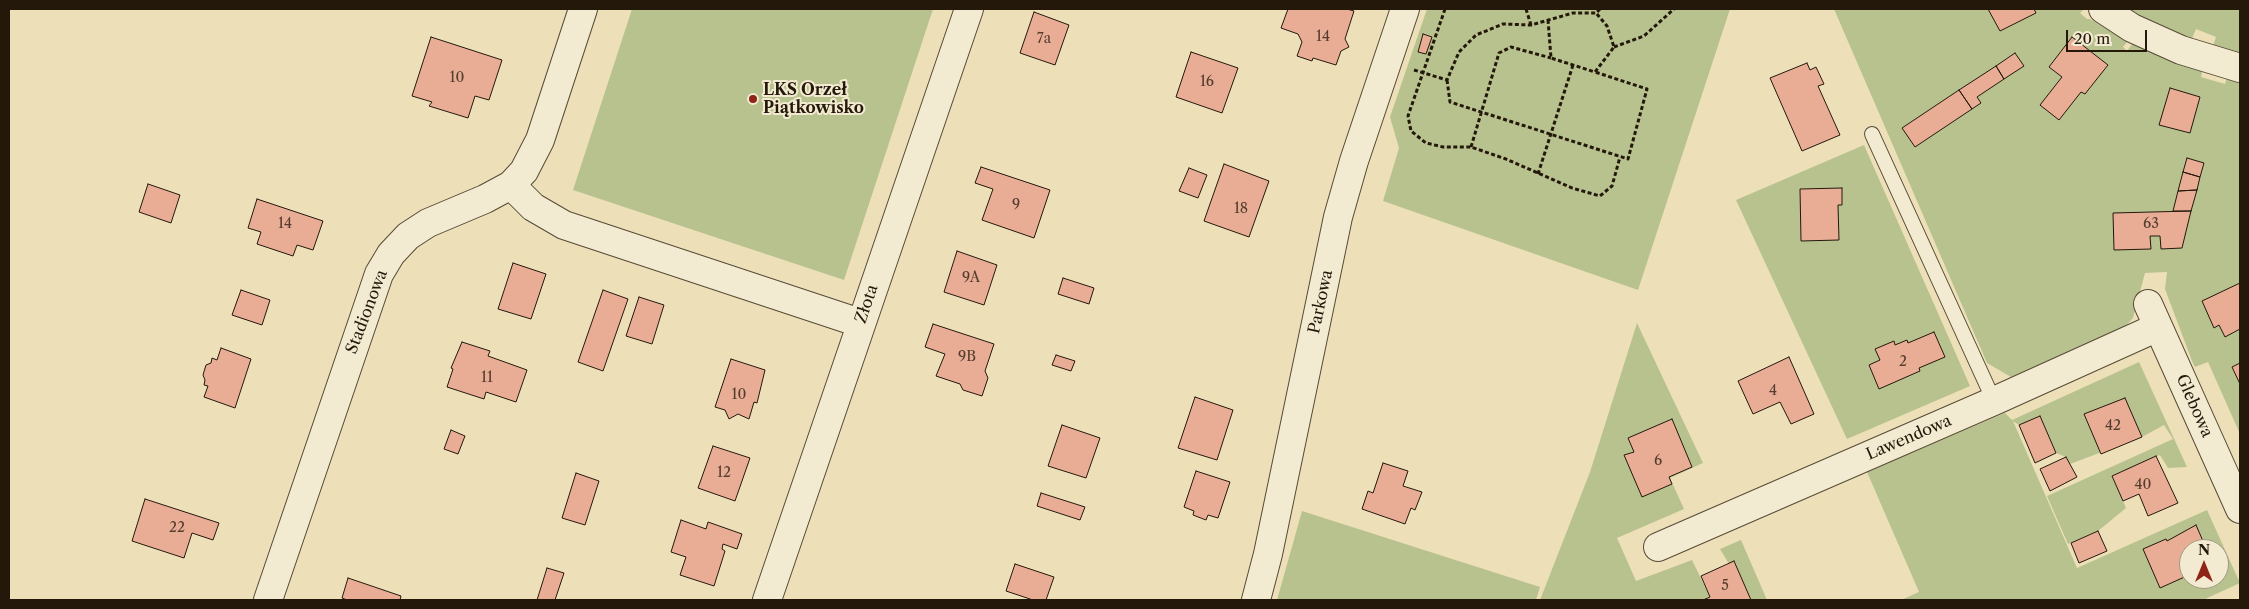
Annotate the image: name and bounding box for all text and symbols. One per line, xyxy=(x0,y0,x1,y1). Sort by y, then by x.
scale bar xyxy=(2069,20,2150,52)
house number: 14 xyxy=(1316,29,1330,45)
text: 20 m xyxy=(2074,29,2110,48)
house number: 7a xyxy=(1037,31,1051,47)
house number: 10 xyxy=(450,70,464,86)
house number: 16 xyxy=(1200,74,1214,90)
place label: LKS Orzeł Piątkowisko xyxy=(763,80,864,118)
marker: LKS Orzeł Piątkowisko xyxy=(747,93,759,105)
house number: 9 xyxy=(1012,197,1020,213)
house number: 18 xyxy=(1234,201,1248,217)
house number: 14 xyxy=(278,216,292,232)
house number: 63 xyxy=(2143,216,2159,232)
street label: Stadionowa xyxy=(342,267,392,357)
street label: Parkowa xyxy=(1305,268,1337,336)
house number: 9A xyxy=(962,270,980,286)
street label: Złota xyxy=(851,282,883,326)
house number: 9B xyxy=(958,349,976,365)
house number: 2 xyxy=(1899,354,1907,370)
house number: 11 xyxy=(481,370,493,386)
street label: Glebowa xyxy=(2172,372,2216,440)
house number: 4 xyxy=(1769,383,1777,399)
house number: 10 xyxy=(732,387,746,403)
street label: Lawendowa xyxy=(1864,411,1954,465)
house number: 42 xyxy=(2105,418,2121,434)
house number: 6 xyxy=(1654,453,1662,469)
house number: 12 xyxy=(717,465,731,481)
house number: 40 xyxy=(2135,477,2151,493)
house number: 22 xyxy=(169,520,185,536)
north arrow xyxy=(2179,539,2229,589)
text: N xyxy=(2198,541,2210,559)
house number: 5 xyxy=(1721,578,1729,594)

